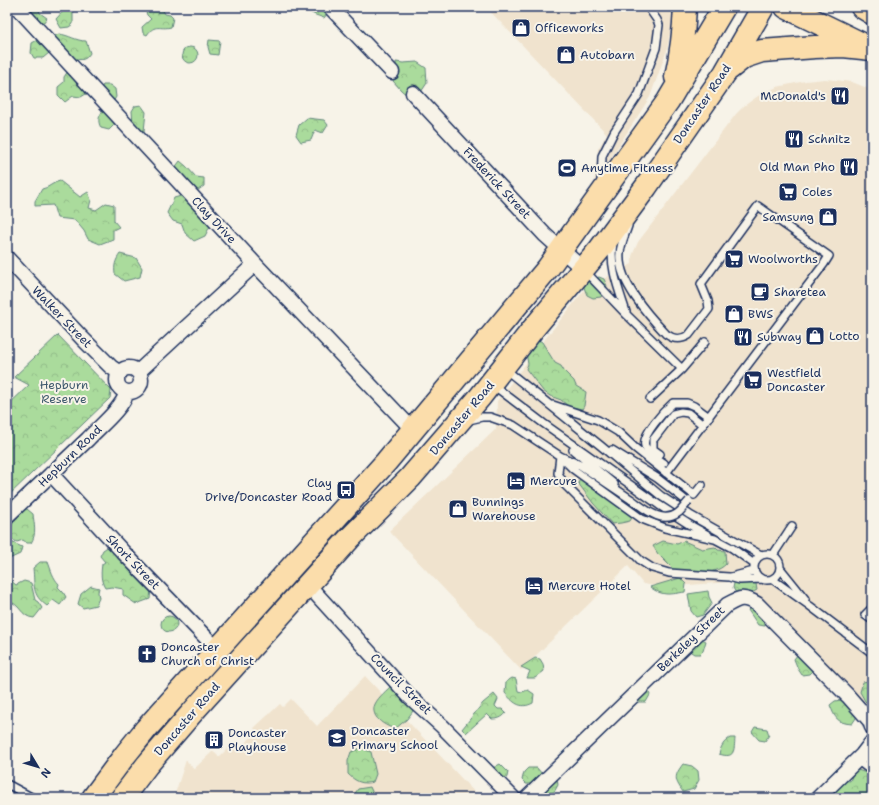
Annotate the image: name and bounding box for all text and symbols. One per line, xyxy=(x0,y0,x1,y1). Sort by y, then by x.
shop icon: Officeworks xyxy=(510,17,532,39)
place label: Officeworks xyxy=(535,20,604,36)
shop icon: Autobarn xyxy=(555,44,577,66)
place label: Autobarn xyxy=(580,47,635,63)
street label: Doncaster Road xyxy=(669,61,735,147)
restaurant icon: McDonald's xyxy=(829,85,851,107)
place label: McDonald's xyxy=(760,88,826,104)
restaurant icon: Schnitz xyxy=(783,128,805,150)
place label: Schnitz xyxy=(808,131,851,147)
street label: Frederick Street xyxy=(460,144,534,222)
restaurant icon: Old Man Pho xyxy=(838,156,860,178)
sports icon: Anytime Fitness xyxy=(556,157,578,179)
place label: Old Man Pho xyxy=(759,159,835,175)
place label: Anytime Fitness xyxy=(581,160,674,176)
supermarket icon: Coles xyxy=(777,181,799,203)
place label: Coles xyxy=(802,184,832,200)
street label: Clay Drive xyxy=(188,193,240,247)
shop icon: Samsung xyxy=(817,206,839,228)
place label: Samsung xyxy=(763,209,814,225)
supermarket icon: Woolworths xyxy=(723,248,745,270)
place label: Woolworths xyxy=(748,251,818,267)
cafe icon: Sharetea xyxy=(749,281,771,303)
street label: Walker Street xyxy=(28,283,96,351)
place label: Sharetea xyxy=(774,284,826,300)
shop icon: BWS xyxy=(723,303,745,325)
place label: BWS xyxy=(748,306,774,322)
shop icon: Lotto xyxy=(804,325,826,347)
restaurant icon: Subway xyxy=(732,326,754,348)
place label: Lotto xyxy=(829,328,860,344)
place label: Subway xyxy=(757,329,802,345)
place label: Westfield Doncaster xyxy=(767,365,826,395)
supermarket icon: Westfield Doncaster xyxy=(742,369,764,391)
park label: Hepburn Reserve xyxy=(40,377,88,407)
street label: Doncaster Road xyxy=(426,377,498,459)
street label: Hepburn Road xyxy=(35,421,106,491)
hotel icon: Mercure xyxy=(505,470,527,492)
place label: Mercure xyxy=(530,473,578,489)
place label: Clay Drive/Doncaster Road xyxy=(205,475,332,505)
bus stop icon: Clay Drive/Doncaster Road xyxy=(335,479,357,501)
place label: Bunnings Warehouse xyxy=(472,494,536,524)
shop icon: Bunnings Warehouse xyxy=(447,498,469,520)
street label: Short Street xyxy=(103,531,163,593)
hotel icon: Mercure Hotel xyxy=(523,575,545,597)
place label: Mercure Hotel xyxy=(548,578,631,594)
street label: Berkeley Street xyxy=(654,603,728,675)
place label: Doncaster Church of Christ xyxy=(161,639,254,669)
church icon: Doncaster Church of Christ xyxy=(136,643,158,665)
street label: Council Street xyxy=(367,650,435,718)
street label: Doncaster Road xyxy=(151,678,224,759)
place label: Doncaster Primary School xyxy=(351,723,438,753)
place label: Doncaster Playhouse xyxy=(228,725,287,755)
school or university icon: Doncaster Primary School xyxy=(326,727,348,749)
building icon: Doncaster Playhouse xyxy=(203,729,225,751)
north arrow xyxy=(18,747,58,787)
text: N xyxy=(37,765,54,781)

